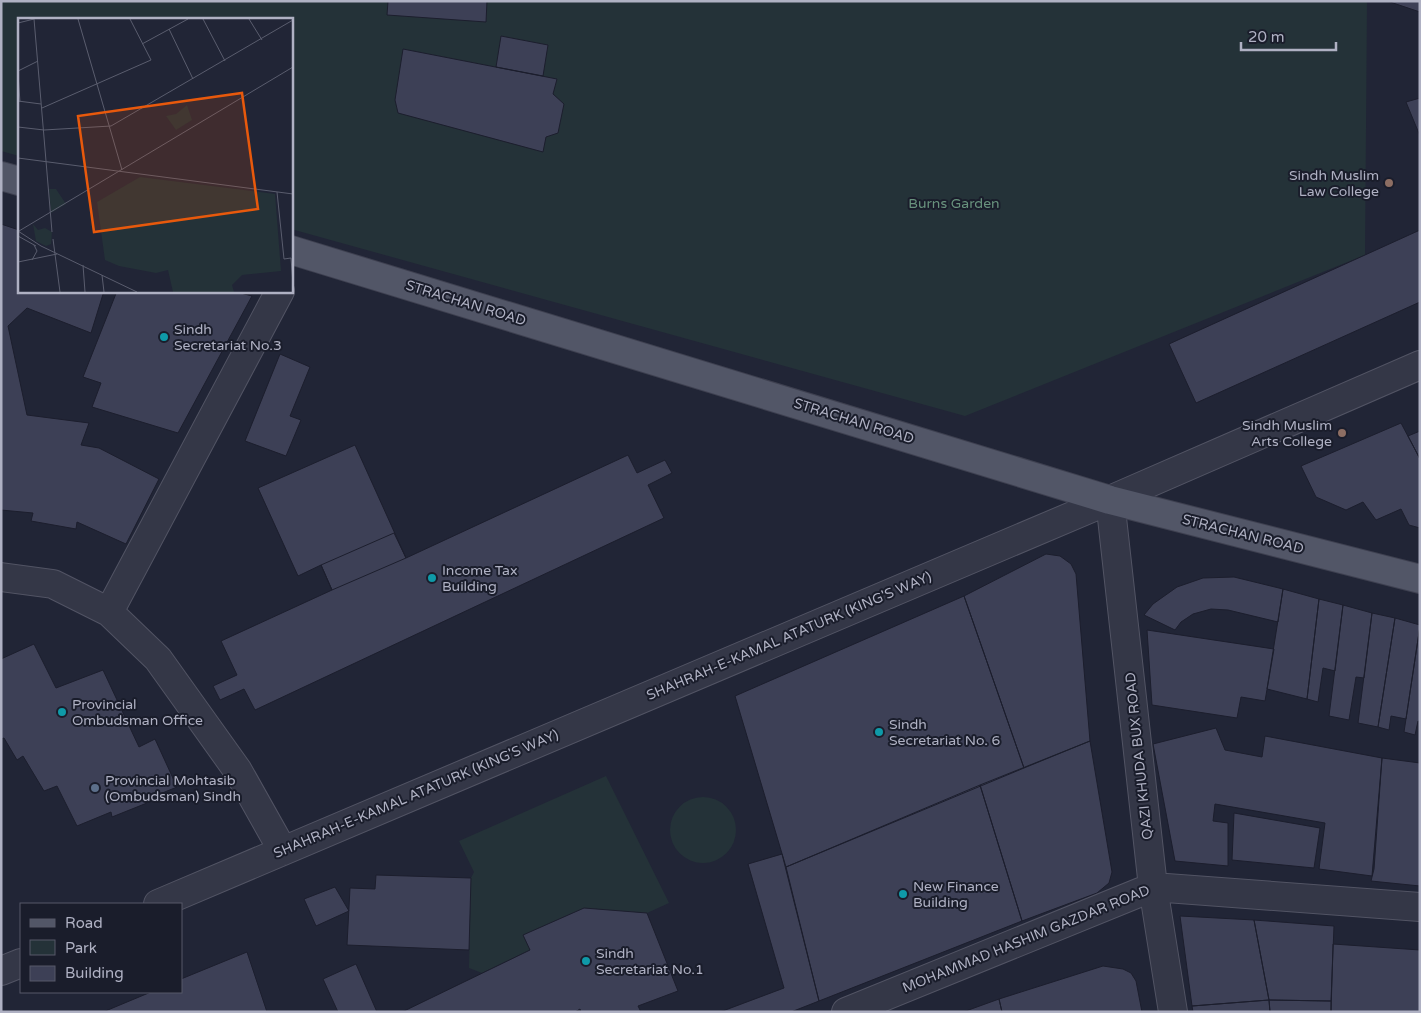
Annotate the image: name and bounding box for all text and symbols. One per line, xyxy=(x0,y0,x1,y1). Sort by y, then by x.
inset map xyxy=(18,18,292,292)
scale bar xyxy=(1241,20,1336,52)
text: 20 m xyxy=(1248,28,1285,46)
place label: Sindh Muslim Law College xyxy=(1289,167,1379,200)
marker: Sindh Muslim Law College xyxy=(1383,177,1395,189)
park label: Burns Garden xyxy=(908,195,1000,212)
street label: STRACHAN ROAD xyxy=(404,277,528,329)
place label: Sindh Secretariat No.3 xyxy=(174,321,282,354)
marker: Sindh Secretariat No.3 xyxy=(158,331,170,343)
street label: STRACHAN ROAD xyxy=(792,395,916,447)
place label: Sindh Muslim Arts College xyxy=(1242,417,1332,450)
marker: Sindh Muslim Arts College xyxy=(1336,427,1348,439)
street label: STRACHAN ROAD xyxy=(1181,511,1305,557)
place label: Income Tax Building xyxy=(442,562,518,595)
street label: SHAHRAH-E-KAMAL ATATURK (KING'S WAY) xyxy=(644,568,934,704)
marker: Income Tax Building xyxy=(426,572,438,584)
street label: QAZI KHUDA BUX ROAD xyxy=(1122,671,1156,841)
place label: Provincial Ombudsman Office xyxy=(72,696,203,729)
marker: Provincial Ombudsman Office xyxy=(56,706,68,718)
place label: Sindh Secretariat No. 6 xyxy=(889,716,1001,749)
street label: SHAHRAH-E-KAMAL ATATURK (KING'S WAY) xyxy=(271,726,561,862)
marker: Sindh Secretariat No. 6 xyxy=(873,726,885,738)
place label: Provincial Mohtasib (Ombudsman) Sindh xyxy=(105,772,241,805)
marker: Provincial Mohtasib (Ombudsman) Sindh xyxy=(89,782,101,794)
place label: New Finance Building xyxy=(913,878,999,911)
street label: MOHAMMAD HASHIM GAZDAR ROAD xyxy=(900,881,1152,997)
marker: New Finance Building xyxy=(897,888,909,900)
legend xyxy=(20,903,182,993)
text: Road xyxy=(65,914,103,932)
text: Park xyxy=(65,939,97,957)
place label: Sindh Secretariat No.1 xyxy=(596,945,704,978)
marker: Sindh Secretariat No.1 xyxy=(580,955,592,967)
text: Building xyxy=(65,964,124,982)

